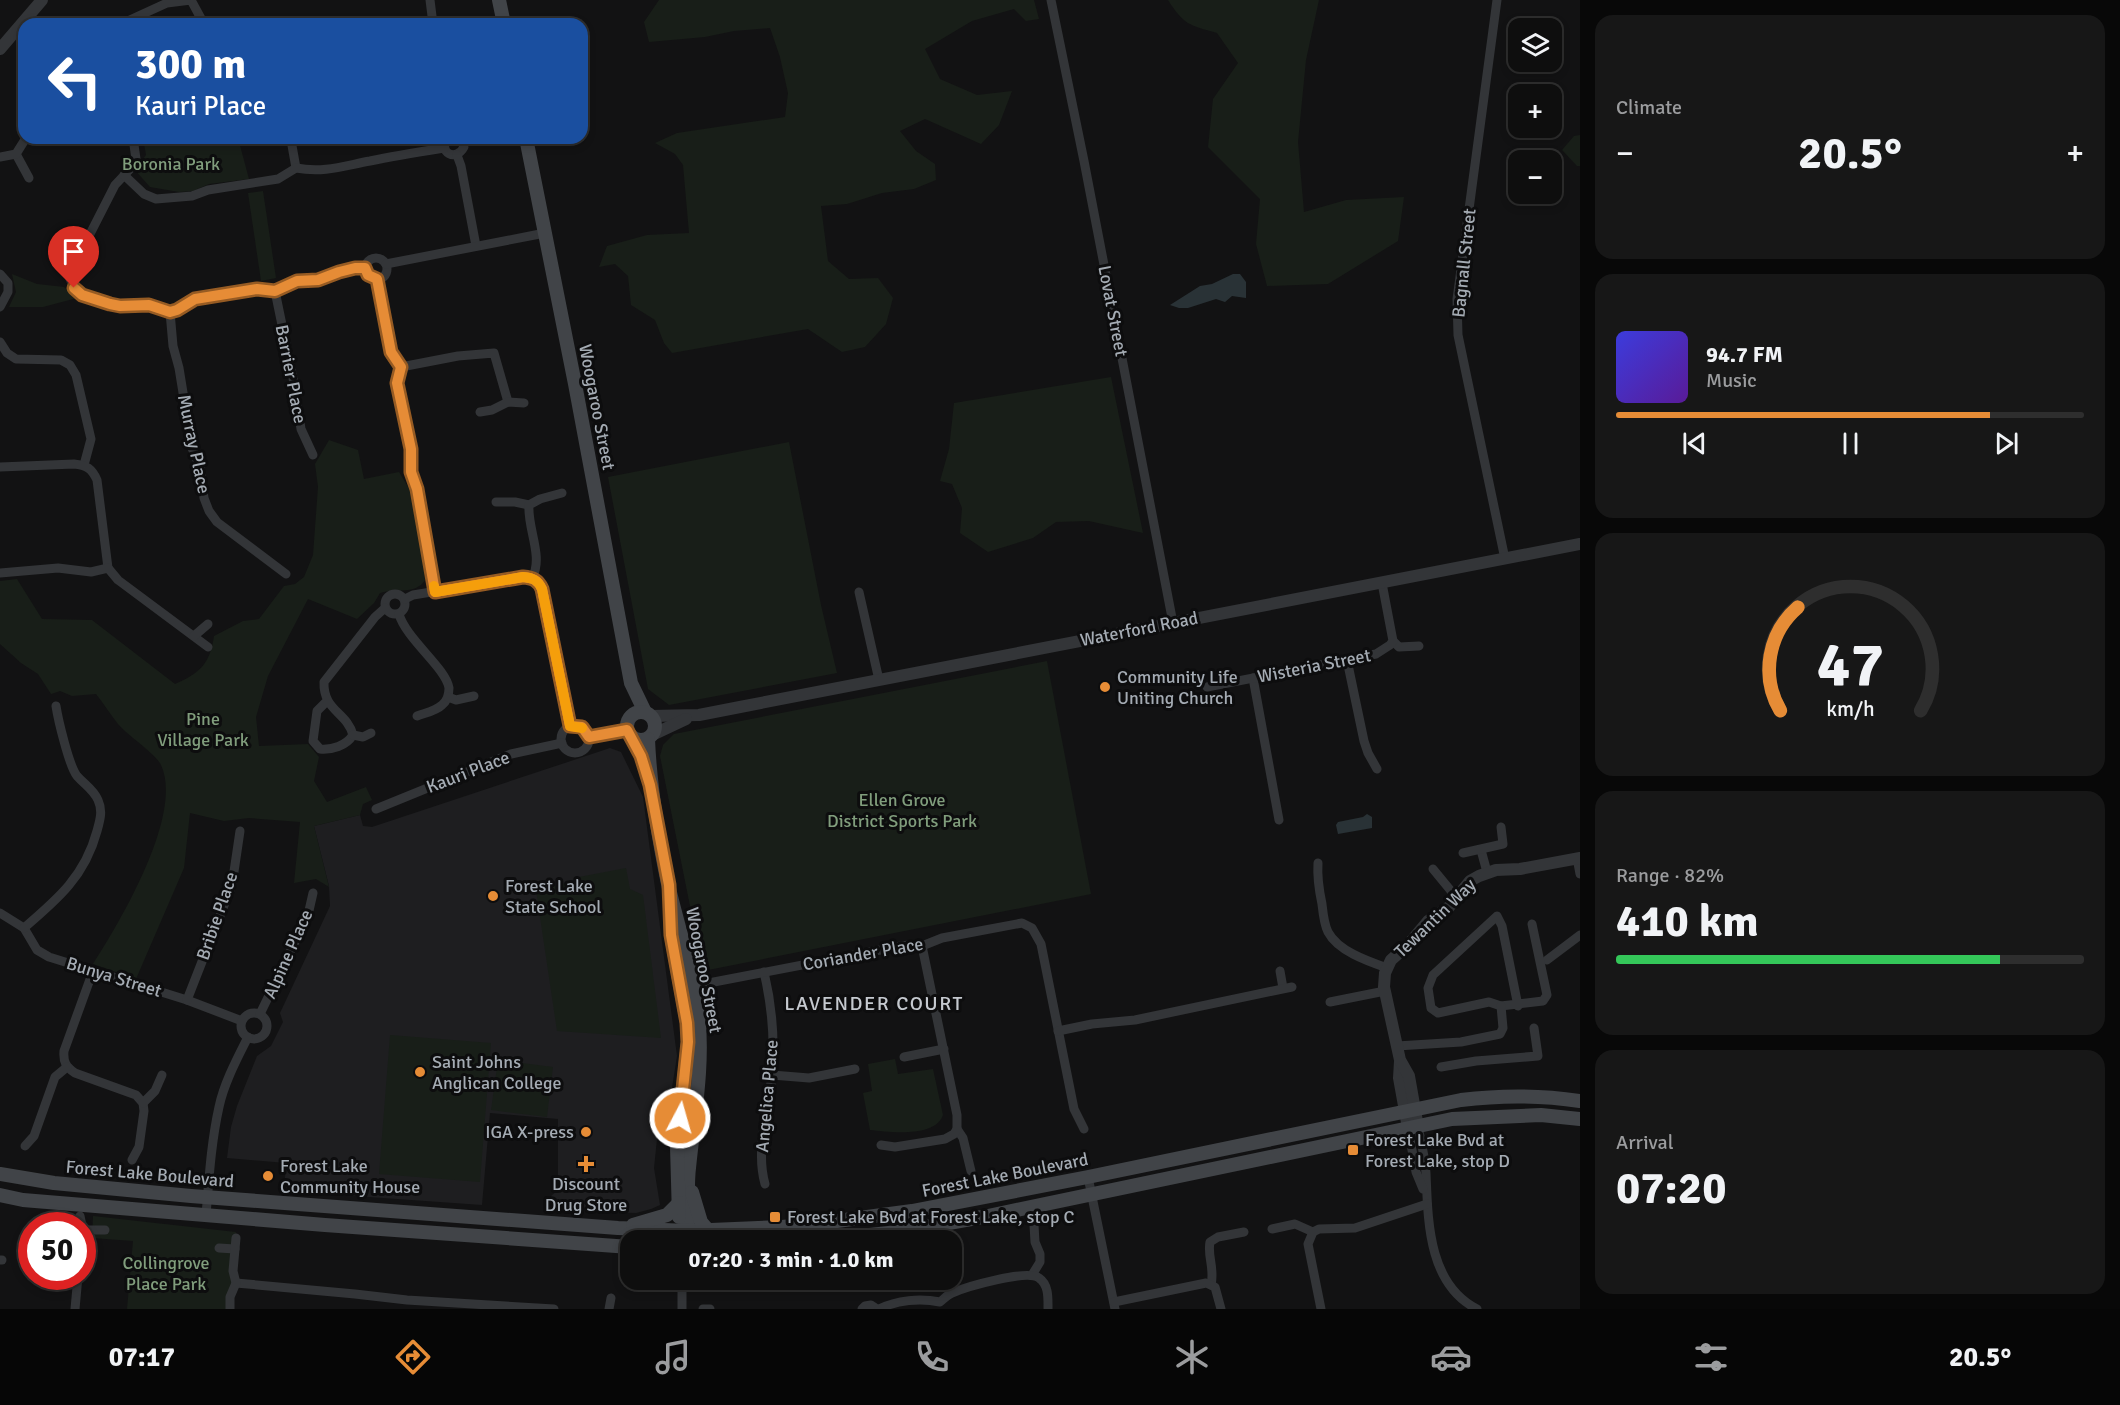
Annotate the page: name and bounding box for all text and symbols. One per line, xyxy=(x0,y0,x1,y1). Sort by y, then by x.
map controls xyxy=(1508,18,1562,204)
button: layers xyxy=(1508,18,1562,72)
text: 300 m xyxy=(135,39,246,90)
icon: left xyxy=(36,42,114,120)
button: + xyxy=(1508,84,1562,138)
text: Kauri Place xyxy=(135,90,266,123)
text: Climate xyxy=(1616,95,1682,120)
text: 20.5° xyxy=(1798,126,1902,181)
text: − xyxy=(1616,133,1634,174)
text: + xyxy=(2066,133,2084,174)
button: − xyxy=(1508,150,1562,204)
park label: Boronia Park xyxy=(122,153,220,175)
street label: Bagnall Street xyxy=(1447,207,1481,319)
pin xyxy=(48,226,99,288)
icon: arrive xyxy=(57,235,90,268)
street label: Lovat Street xyxy=(1093,264,1133,358)
street label: Barrier Place xyxy=(271,323,311,425)
text: 94.7 FM xyxy=(1706,341,1783,368)
street label: Woogaroo Street xyxy=(574,342,620,472)
text: Music xyxy=(1706,368,1757,393)
street label: Murray Place xyxy=(173,392,215,496)
icon: previous xyxy=(1678,427,1711,460)
icon: pause xyxy=(1834,427,1867,460)
icon: next xyxy=(1990,427,2023,460)
street label: Waterford Road xyxy=(1078,607,1200,651)
text: 47 xyxy=(1816,627,1884,704)
street label: Wisteria Street xyxy=(1255,644,1373,688)
place label: Community Life Uniting Church xyxy=(1117,666,1238,709)
marker: Community Life Uniting Church xyxy=(1098,680,1112,694)
text: km/h xyxy=(1826,697,1874,723)
park label: Pine Village Park xyxy=(157,708,249,751)
street label: Kauri Place xyxy=(423,746,513,798)
park label: Ellen Grove District Sports Park xyxy=(827,789,977,832)
text: Range · 82% xyxy=(1616,863,1724,888)
street label: Bribie Place xyxy=(192,869,242,963)
street label: Tewantin Way xyxy=(1390,873,1481,962)
place label: Forest Lake State School xyxy=(505,875,602,918)
marker: Forest Lake State School xyxy=(486,889,500,903)
text: 410 km xyxy=(1616,894,1759,949)
street label: Woogaroo Street xyxy=(681,905,727,1035)
street label: Alpine Place xyxy=(259,906,317,1002)
street label: Coriander Place xyxy=(801,933,925,975)
street label: Bunya Street xyxy=(64,952,164,1002)
district label: LAVENDER COURT xyxy=(784,991,964,1016)
street label: Angelica Place xyxy=(751,1039,783,1153)
place label: Saint Johns Anglican College xyxy=(432,1051,562,1094)
marker: Saint Johns Anglican College xyxy=(413,1065,427,1079)
position arrow xyxy=(648,1086,712,1150)
place label: IGA X-press xyxy=(485,1121,574,1143)
marker: IGA X-press xyxy=(579,1125,593,1139)
place label: Forest Lake Bvd at Forest Lake, stop D xyxy=(1365,1129,1510,1172)
text: Arrival xyxy=(1616,1130,1674,1155)
marker: Forest Lake Bvd at Forest Lake, stop D xyxy=(1346,1143,1360,1157)
street label: Forest Lake Boulevard xyxy=(920,1148,1090,1202)
place label: Forest Lake Community House xyxy=(280,1155,420,1198)
street label: Forest Lake Boulevard xyxy=(65,1156,235,1192)
marker: Discount Drug Store xyxy=(579,1157,593,1171)
text: 07:20 xyxy=(1616,1161,1726,1216)
marker: Forest Lake Community House xyxy=(261,1169,275,1183)
place label: Discount Drug Store xyxy=(545,1173,627,1216)
place label: Forest Lake Bvd at Forest Lake, stop C xyxy=(787,1206,1074,1228)
marker: Forest Lake Bvd at Forest Lake, stop C xyxy=(768,1210,782,1224)
speed limit sign: 50 xyxy=(18,1212,96,1290)
text: 07:20 · 3 min · 1.0 km xyxy=(688,1246,894,1273)
park label: Collingrove Place Park xyxy=(122,1252,210,1295)
icon: directions xyxy=(392,1336,434,1378)
icon: music xyxy=(652,1336,694,1378)
icon: phone xyxy=(911,1336,953,1378)
icon: climate xyxy=(1171,1336,1213,1378)
icon: car xyxy=(1430,1336,1472,1378)
icon: filters xyxy=(1690,1336,1732,1378)
text: 07:17 xyxy=(109,1341,175,1374)
text: 20.5° xyxy=(1949,1341,2011,1374)

